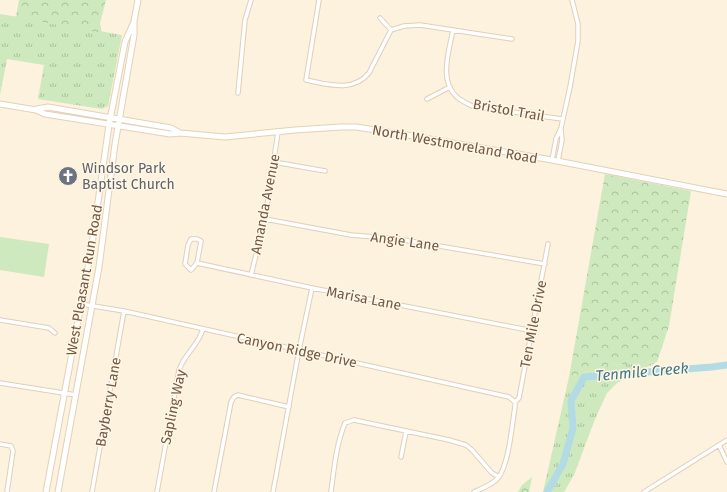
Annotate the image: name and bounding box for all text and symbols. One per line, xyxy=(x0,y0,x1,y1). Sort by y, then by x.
street label: Bristol Trail xyxy=(472,96,546,125)
street label: North Westmoreland Road xyxy=(371,122,539,167)
street label: Amanda Avenue xyxy=(247,152,284,256)
place label: Windsor Park Baptist Church xyxy=(82,160,175,193)
church icon: Windsor Park Baptist Church xyxy=(57,165,79,187)
street label: West Pleasant Run Road xyxy=(63,203,106,357)
street label: Angie Lane xyxy=(370,228,440,255)
street label: Ten Mile Drive xyxy=(517,279,550,369)
street label: Marisa Lane xyxy=(325,283,403,314)
street label: Canyon Ridge Drive xyxy=(235,329,359,372)
street label: Bayberry Lane xyxy=(92,356,125,448)
water label: Tenmile Creek xyxy=(595,359,689,385)
street label: Sapling Way xyxy=(157,368,190,446)

